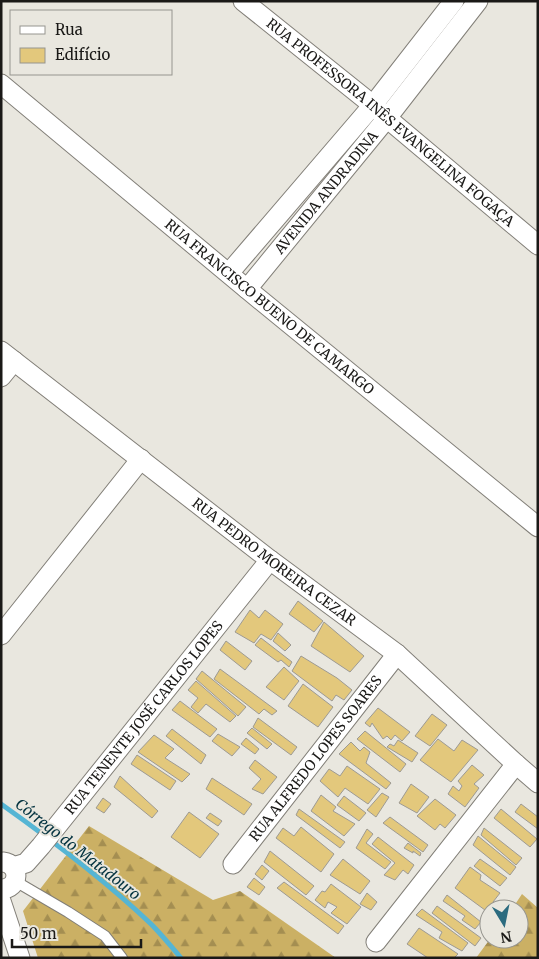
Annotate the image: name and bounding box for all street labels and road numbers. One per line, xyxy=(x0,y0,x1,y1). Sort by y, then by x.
street label: RUA PROFESSORA INÊS EVANGELINA FOGAÇA xyxy=(263,14,518,230)
street label: AVENIDA ANDRADINA xyxy=(270,127,382,258)
street label: RUA FRANCISCO BUENO DE CAMARGO xyxy=(161,215,378,398)
street label: RUA PEDRO MOREIRA CEZAR xyxy=(189,494,360,630)
street label: RUA TENENTE JOSÉ CARLOS LOPES xyxy=(61,617,227,818)
street label: RUA ALFREDO LOPES SOARES xyxy=(245,672,386,845)

